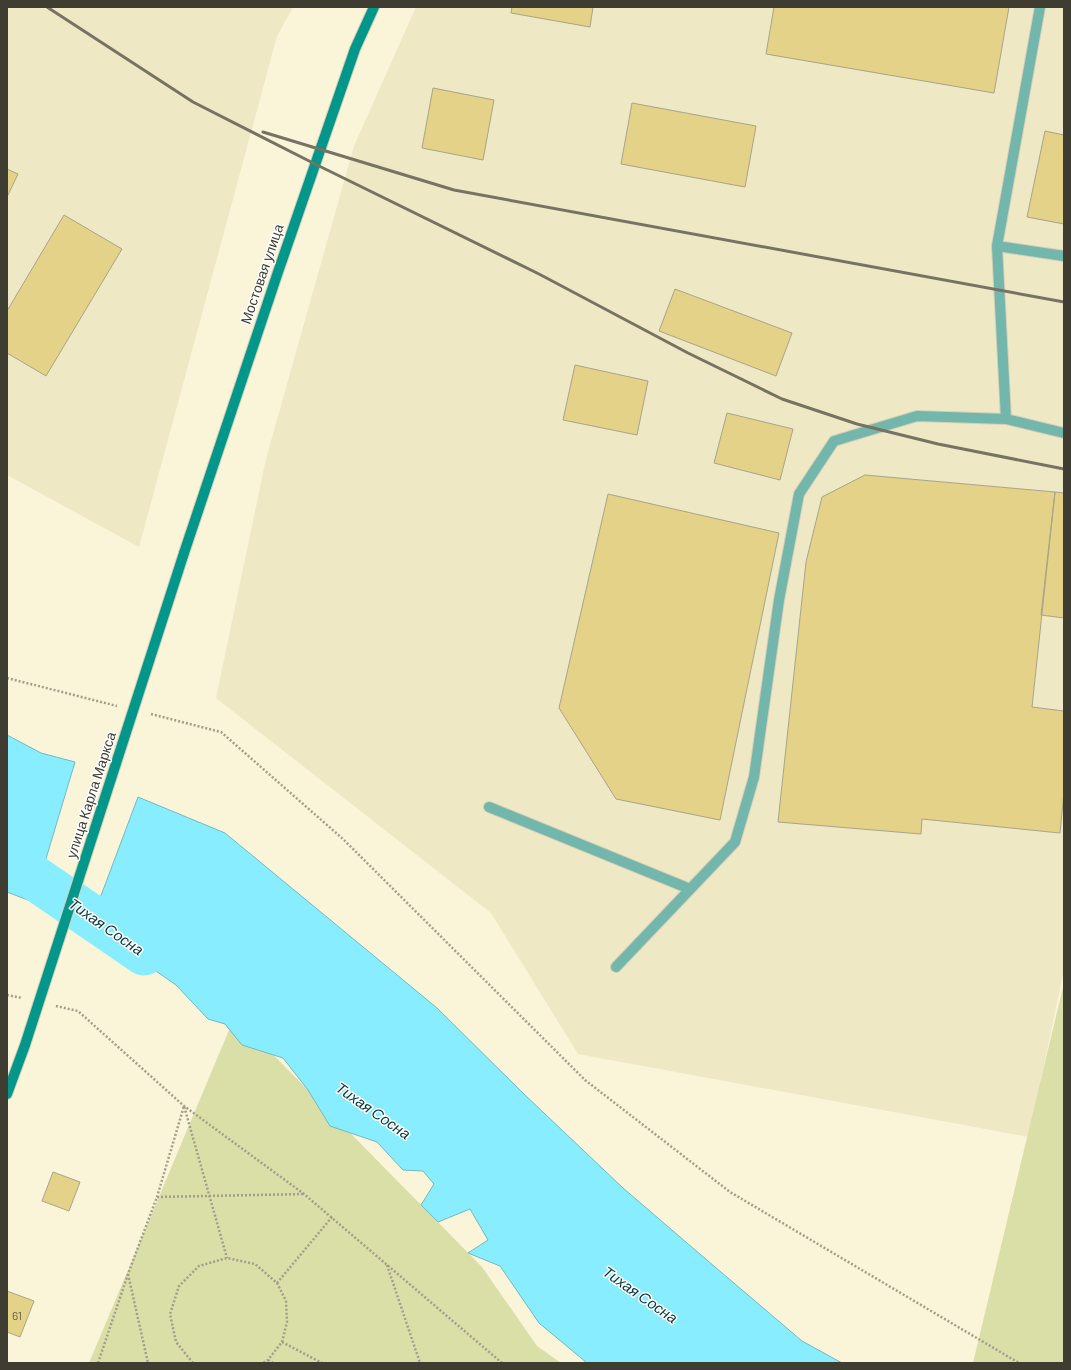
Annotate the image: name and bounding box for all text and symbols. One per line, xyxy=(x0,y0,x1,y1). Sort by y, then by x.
street label: Мостовая улица xyxy=(236,221,287,326)
street label: улица Карла Маркса xyxy=(62,729,119,860)
water label: Тихая Сосна xyxy=(66,894,147,958)
water label: Тихая Сосна xyxy=(333,1078,414,1142)
water label: Тихая Сосна xyxy=(600,1262,681,1326)
house number: 61 xyxy=(12,1308,22,1322)

